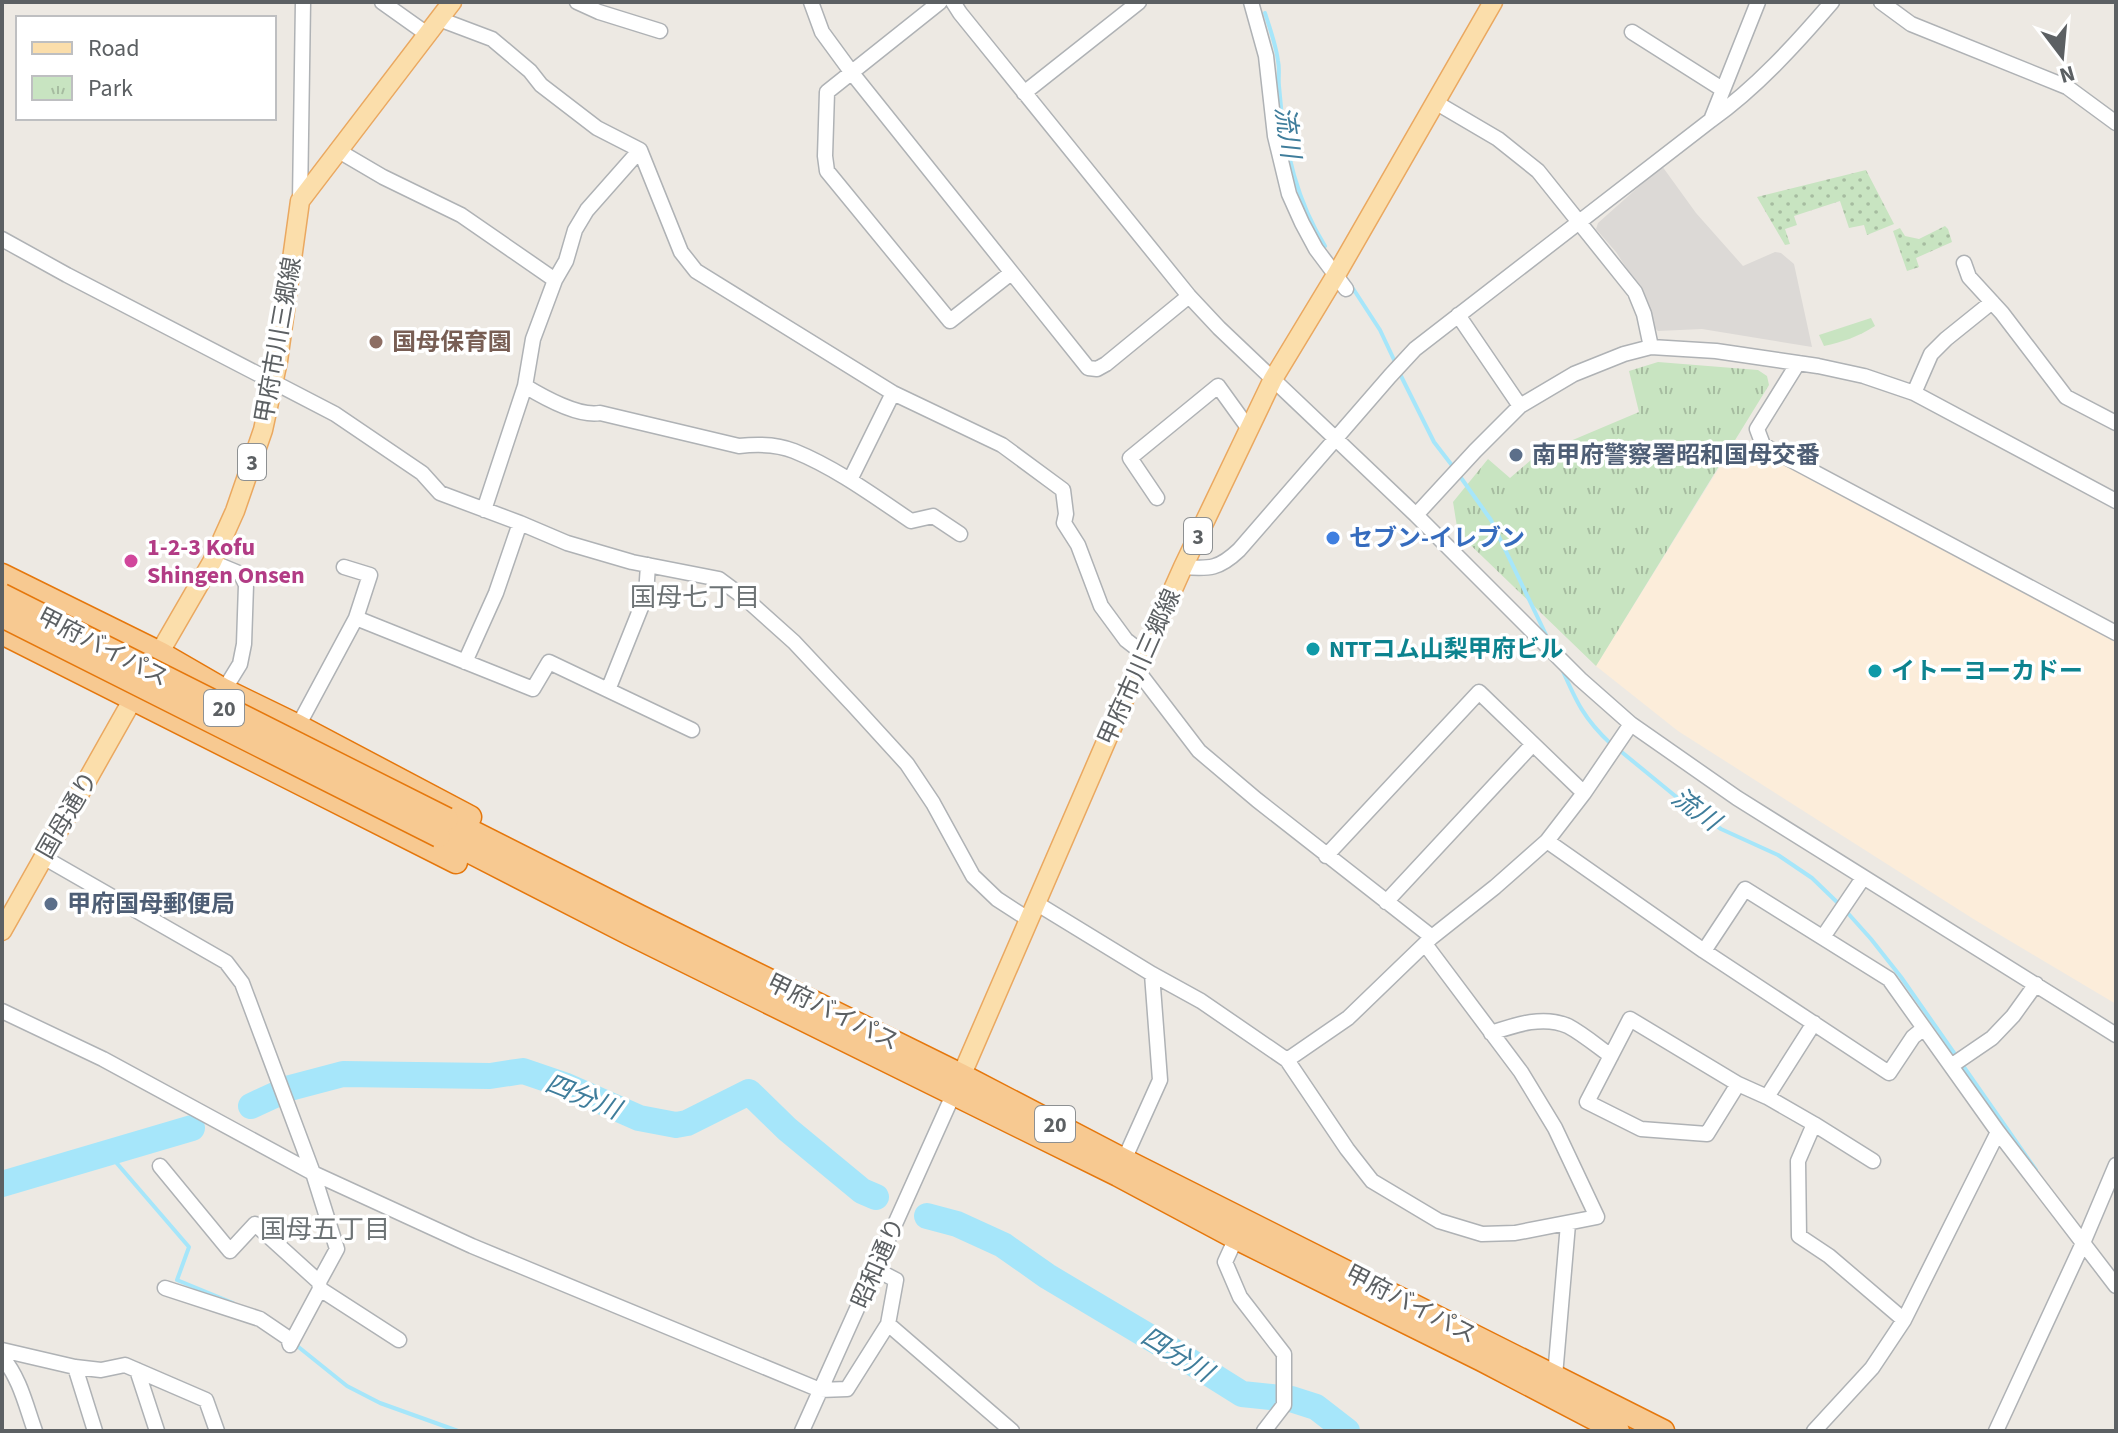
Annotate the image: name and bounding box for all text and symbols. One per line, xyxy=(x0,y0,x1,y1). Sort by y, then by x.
legend xyxy=(16,16,276,120)
north arrow xyxy=(2022,16,2102,96)
text: Road xyxy=(88,31,140,66)
text: N xyxy=(2056,57,2079,92)
text: Park xyxy=(88,71,133,106)
water label: 流川 xyxy=(1266,104,1310,163)
street label: 甲府市川三郷線 xyxy=(247,254,310,426)
place label: 国母保育園 xyxy=(392,325,512,360)
marker: 国母保育園 xyxy=(367,333,385,351)
place label: 南甲府警察署昭和国母交番 xyxy=(1532,438,1820,473)
road number: 3 xyxy=(238,444,266,480)
marker: 南甲府警察署昭和国母交番 xyxy=(1507,446,1525,464)
road number: 3 xyxy=(1184,518,1212,554)
place label: セブン-イレブン xyxy=(1349,521,1525,556)
marker: セブン-イレブン xyxy=(1324,529,1342,547)
place label: 1-2-3 Kofu Shingen Onsen xyxy=(147,530,305,593)
marker: 1-2-3 Kofu Shingen Onsen xyxy=(122,552,140,570)
district label: 国母七丁目 xyxy=(630,579,760,616)
street label: 甲府市川三郷線 xyxy=(1089,583,1190,751)
street label: 甲府バイパス xyxy=(31,599,175,696)
place label: NTTコム山梨甲府ビル xyxy=(1329,632,1564,667)
marker: NTTコム山梨甲府ビル xyxy=(1304,640,1322,658)
place label: イトーヨーカドー xyxy=(1891,654,2083,689)
marker: イトーヨーカドー xyxy=(1866,662,1884,680)
road number: 20 xyxy=(204,690,244,726)
street label: 国母通り xyxy=(28,765,107,866)
water label: 流川 xyxy=(1664,779,1730,841)
place label: 甲府国母郵便局 xyxy=(67,887,235,922)
marker: 甲府国母郵便局 xyxy=(42,895,60,913)
street label: 甲府バイパス xyxy=(761,965,905,1060)
water label: 四分川 xyxy=(540,1065,629,1129)
road number: 20 xyxy=(1035,1106,1075,1142)
district label: 国母五丁目 xyxy=(260,1211,390,1248)
street label: 昭和通り xyxy=(843,1212,914,1314)
street label: 甲府バイパス xyxy=(1339,1256,1483,1353)
water label: 四分川 xyxy=(1134,1318,1222,1392)

